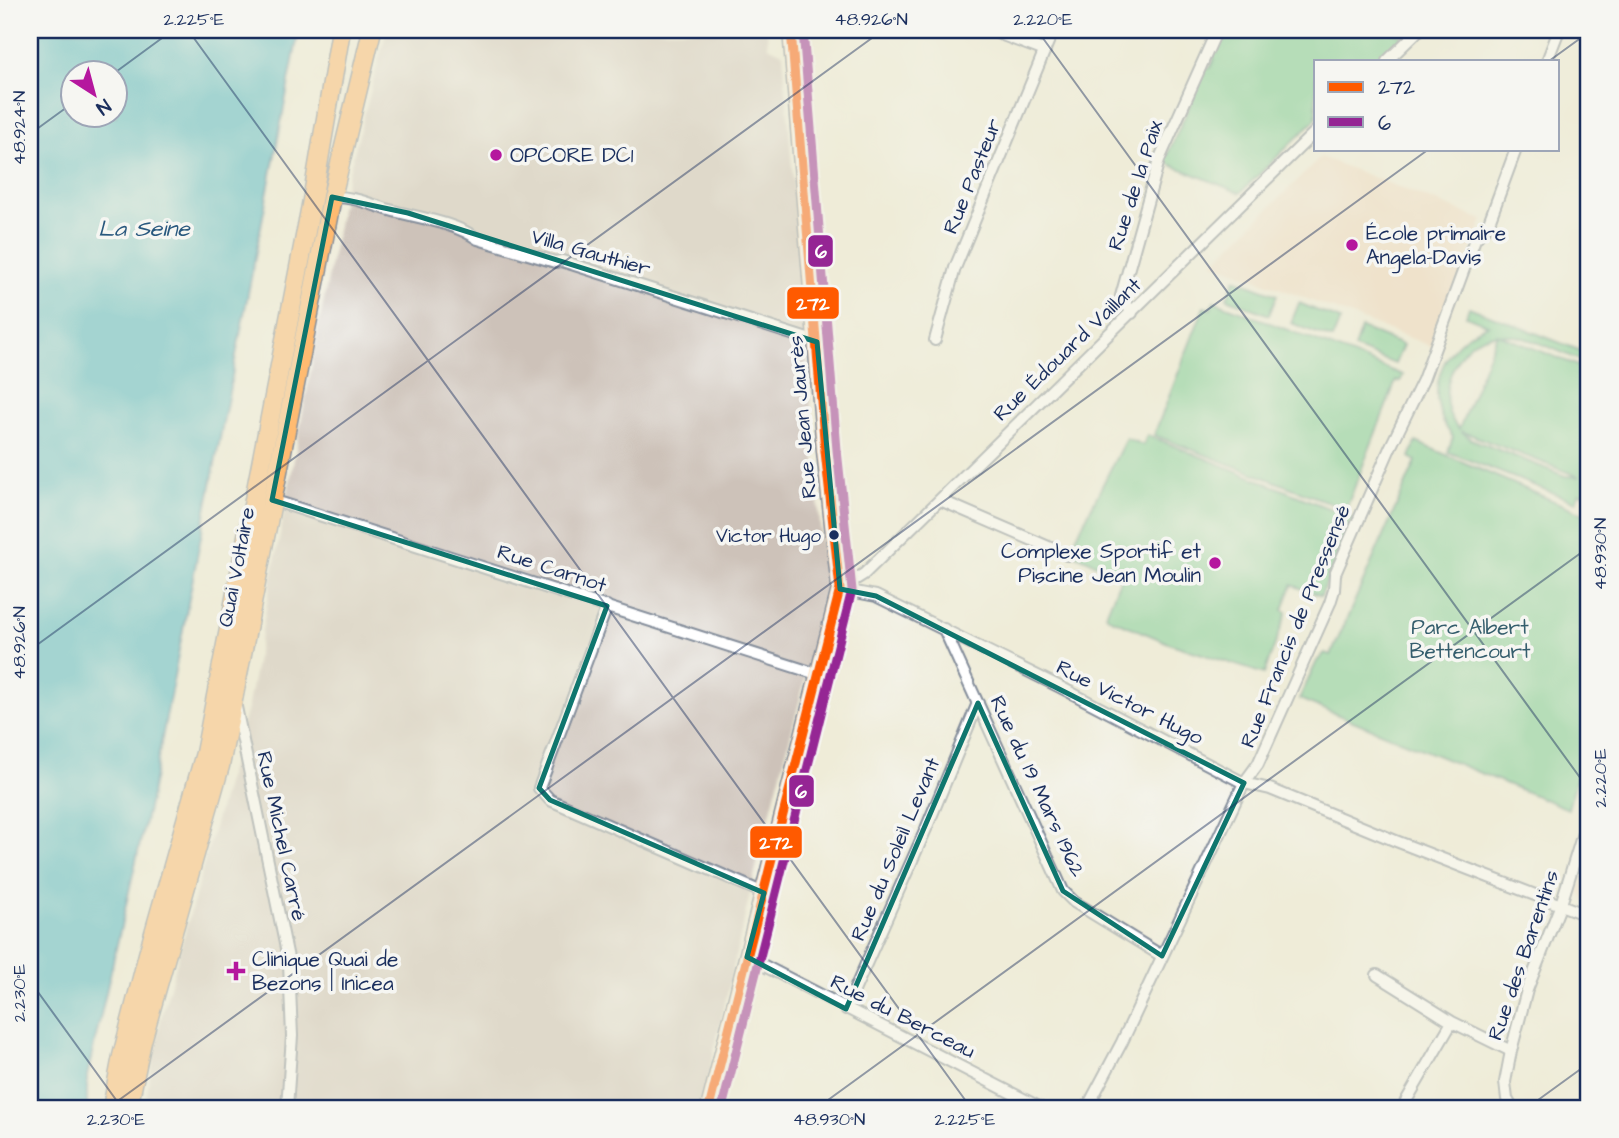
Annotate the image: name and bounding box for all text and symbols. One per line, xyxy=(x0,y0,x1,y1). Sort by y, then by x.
text: 2.225°E xyxy=(164,7,225,32)
text: 48.926°N xyxy=(834,7,908,32)
text: 2.220°E xyxy=(1013,7,1073,32)
north arrow xyxy=(60,60,130,130)
legend xyxy=(1314,60,1560,150)
text: 272 xyxy=(1378,73,1415,102)
text: 48.924°N xyxy=(7,91,32,165)
text: N xyxy=(90,92,116,121)
text: 6 xyxy=(1378,109,1391,138)
street label: Rue Pasteur xyxy=(936,114,1009,238)
street label: Rue de la Paix xyxy=(1101,116,1170,254)
place label: OPCORE DC1 xyxy=(510,141,634,170)
marker: OPCORE DC1 xyxy=(488,147,504,163)
water label: La Seine xyxy=(98,213,191,245)
place label: École primaire Angela-Davis xyxy=(1366,219,1506,274)
street label: Villa Gauthier xyxy=(528,222,654,283)
line badge: 6 xyxy=(807,234,834,268)
marker: École primaire Angela-Davis xyxy=(1344,237,1360,253)
text: 6 xyxy=(815,239,827,266)
street label: Rue Édouard Vaillant xyxy=(987,271,1148,428)
line badge: 272 xyxy=(786,286,840,320)
text: 272 xyxy=(795,291,830,318)
street label: Rue Jean Jaurès xyxy=(781,334,824,500)
street label: Rue Francis de Pressensé xyxy=(1233,500,1358,752)
street label: Quai Voltaire xyxy=(211,505,262,629)
text: 48.930°N xyxy=(1588,518,1613,590)
place label: Victor Hugo xyxy=(716,523,821,551)
marker: Victor Hugo xyxy=(827,528,841,542)
street label: Rue Carnot xyxy=(493,537,611,600)
place label: Complexe Sportif et Piscine Jean Moulin xyxy=(1001,537,1202,590)
marker: Complexe Sportif et Piscine Jean Moulin xyxy=(1207,555,1223,571)
text: 48.926°N xyxy=(7,606,32,680)
park label: Parc Albert Bettencourt xyxy=(1410,613,1531,666)
street label: Rue Victor Hugo xyxy=(1050,653,1208,754)
street label: Rue du 19 Mars 1962 xyxy=(983,691,1092,881)
text: 2.220°E xyxy=(1588,748,1613,808)
street label: Rue Michel Carré xyxy=(249,749,314,924)
street label: Rue du Soleil Levant xyxy=(844,753,947,945)
line badge: 6 xyxy=(788,774,815,808)
text: 6 xyxy=(795,779,807,806)
line badge: 272 xyxy=(749,825,803,859)
text: 272 xyxy=(758,830,793,857)
street label: Rue des Barentins xyxy=(1481,866,1566,1044)
place label: Clinique Quai de Bezons | Inicea xyxy=(252,945,398,998)
marker: Clinique Quai de Bezons | Inicea xyxy=(226,961,246,981)
text: 2.230°E xyxy=(7,964,32,1022)
street label: Rue du Berceau xyxy=(825,967,981,1066)
text: 2.230°E xyxy=(87,1107,145,1132)
text: 48.930°N xyxy=(793,1107,865,1132)
text: 2.225°E xyxy=(935,1107,996,1132)

